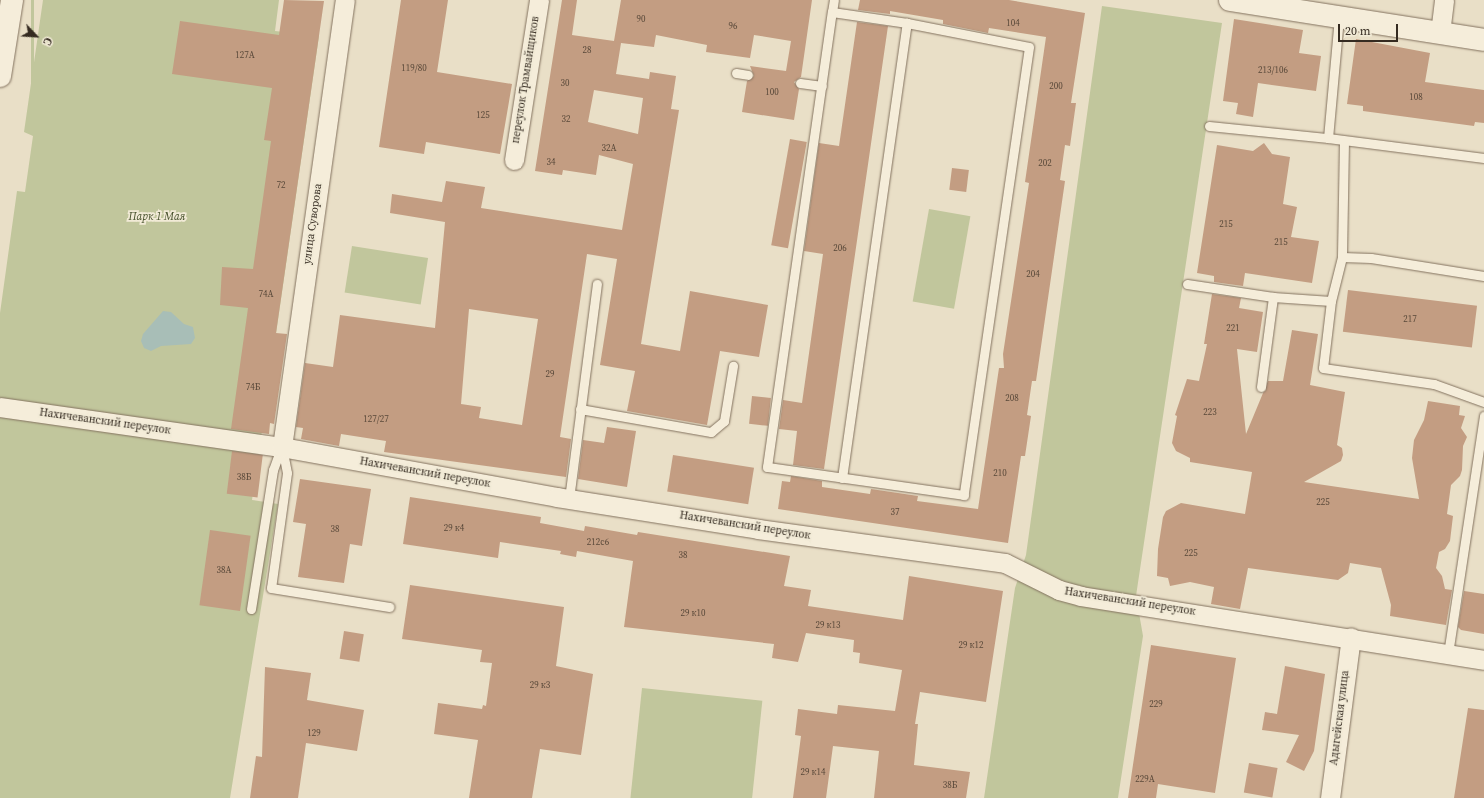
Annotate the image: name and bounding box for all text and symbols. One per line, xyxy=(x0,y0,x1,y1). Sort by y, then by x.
house number: 90 xyxy=(637,14,645,24)
street label: переулок Трамвайщиков xyxy=(509,15,543,145)
north arrow xyxy=(16,16,56,56)
scale bar xyxy=(1340,16,1400,42)
house number: 104 xyxy=(1006,18,1020,28)
house number: 96 xyxy=(729,21,737,31)
text: 20 m xyxy=(1345,23,1371,39)
text: С xyxy=(39,35,56,48)
house number: 28 xyxy=(583,45,591,55)
house number: 127А xyxy=(235,50,255,60)
house number: 119/80 xyxy=(401,63,427,73)
house number: 213/106 xyxy=(1258,65,1288,75)
house number: 30 xyxy=(561,78,569,88)
house number: 200 xyxy=(1049,81,1063,91)
house number: 100 xyxy=(765,87,779,97)
house number: 108 xyxy=(1409,92,1423,102)
house number: 125 xyxy=(476,110,490,120)
house number: 32 xyxy=(562,114,570,124)
house number: 32А xyxy=(602,143,616,153)
house number: 34 xyxy=(547,157,555,167)
house number: 202 xyxy=(1038,158,1052,168)
house number: 72 xyxy=(277,180,285,190)
street label: улица Суворова xyxy=(301,183,325,265)
park label: Парк 1 Мая xyxy=(129,210,185,224)
house number: 215 xyxy=(1219,219,1233,229)
house number: 215 xyxy=(1274,237,1288,247)
house number: 206 xyxy=(833,243,847,253)
house number: 204 xyxy=(1026,269,1040,279)
house number: 74А xyxy=(259,289,273,299)
house number: 217 xyxy=(1403,314,1417,324)
house number: 221 xyxy=(1226,323,1240,333)
house number: 29 xyxy=(546,369,554,379)
house number: 74Б xyxy=(246,382,260,392)
house number: 208 xyxy=(1005,393,1019,403)
street label: Нахичеванский переулок xyxy=(39,406,171,438)
house number: 223 xyxy=(1203,407,1217,417)
house number: 127/27 xyxy=(363,414,389,424)
street label: Нахичеванский переулок xyxy=(359,455,491,491)
house number: 210 xyxy=(993,468,1007,478)
house number: 38Б xyxy=(237,472,251,482)
house number: 225 xyxy=(1316,497,1330,507)
house number: 37 xyxy=(891,507,899,517)
street label: Нахичеванский переулок xyxy=(679,509,811,543)
house number: 29 к4 xyxy=(444,523,464,533)
house number: 38 xyxy=(331,524,339,534)
house number: 212с6 xyxy=(587,537,609,547)
house number: 225 xyxy=(1184,548,1198,558)
house number: 38 xyxy=(679,550,687,560)
house number: 38А xyxy=(217,565,231,575)
street label: Нахичеванский переулок xyxy=(1064,585,1196,619)
house number: 29 к10 xyxy=(680,608,706,618)
house number: 29 к13 xyxy=(815,620,841,630)
house number: 29 к12 xyxy=(958,640,984,650)
street label: Адыгейская улица xyxy=(1328,670,1352,766)
house number: 29 к3 xyxy=(530,680,550,690)
house number: 229 xyxy=(1149,699,1163,709)
house number: 129 xyxy=(307,728,321,738)
house number: 29 к14 xyxy=(800,767,826,777)
house number: 229А xyxy=(1135,774,1155,784)
house number: 38Б xyxy=(943,780,957,790)

